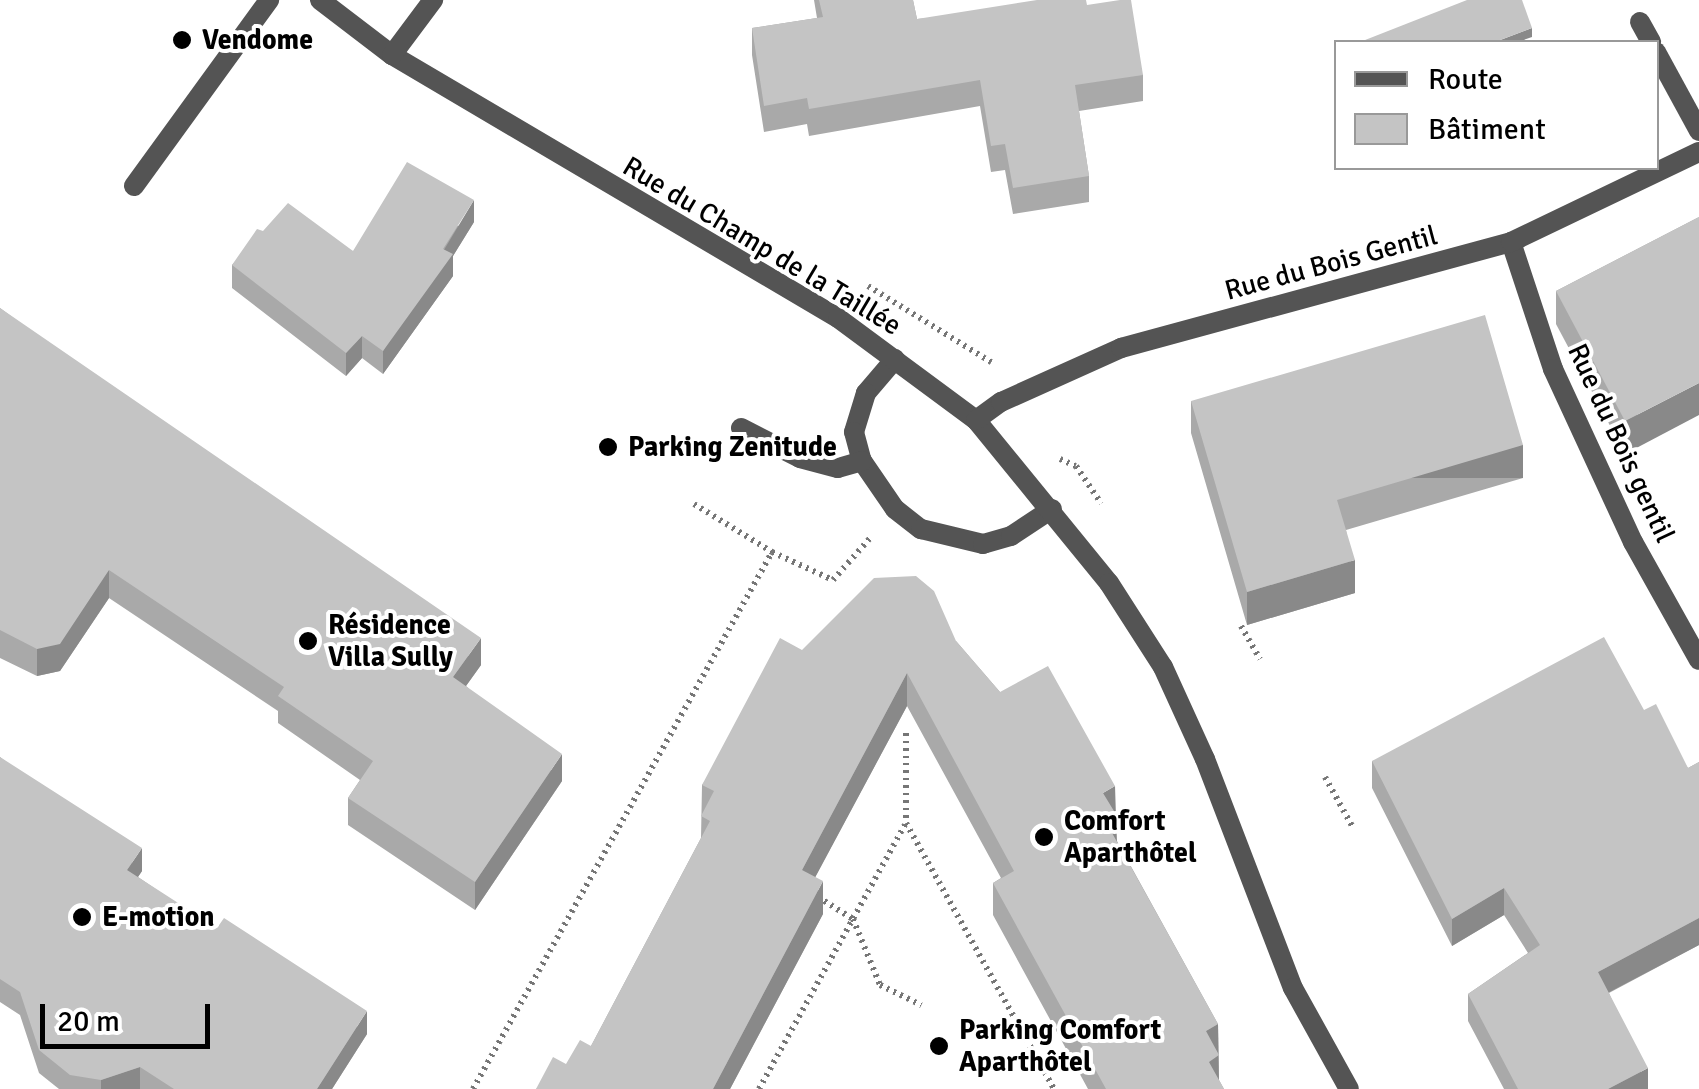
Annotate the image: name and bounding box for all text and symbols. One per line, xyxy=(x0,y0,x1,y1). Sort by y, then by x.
place label: Vendome xyxy=(202,23,313,57)
marker: Vendome xyxy=(171,29,193,51)
legend xyxy=(1334,40,1659,170)
text: Route xyxy=(1428,61,1503,98)
text: Bâtiment xyxy=(1428,111,1546,148)
street label: Rue du Champ de la Taillée xyxy=(617,150,907,342)
street label: Rue du Bois Gentil xyxy=(1221,218,1441,308)
street label: Rue du Bois gentil xyxy=(1560,338,1682,548)
place label: Parking Zenitude xyxy=(628,430,837,464)
marker: Parking Zenitude xyxy=(597,436,619,458)
place label: Résidence Villa Sully xyxy=(328,608,453,674)
marker: Résidence Villa Sully xyxy=(297,630,319,652)
place label: Comfort Aparthôtel xyxy=(1064,804,1197,870)
marker: Comfort Aparthôtel xyxy=(1033,826,1055,848)
place label: E-motion xyxy=(102,900,215,934)
marker: E-motion xyxy=(71,906,93,928)
scale bar xyxy=(45,984,215,1046)
text: 20 m xyxy=(57,1003,120,1040)
place label: Parking Comfort Aparthôtel xyxy=(959,1013,1161,1079)
marker: Parking Comfort Aparthôtel xyxy=(928,1035,950,1057)

